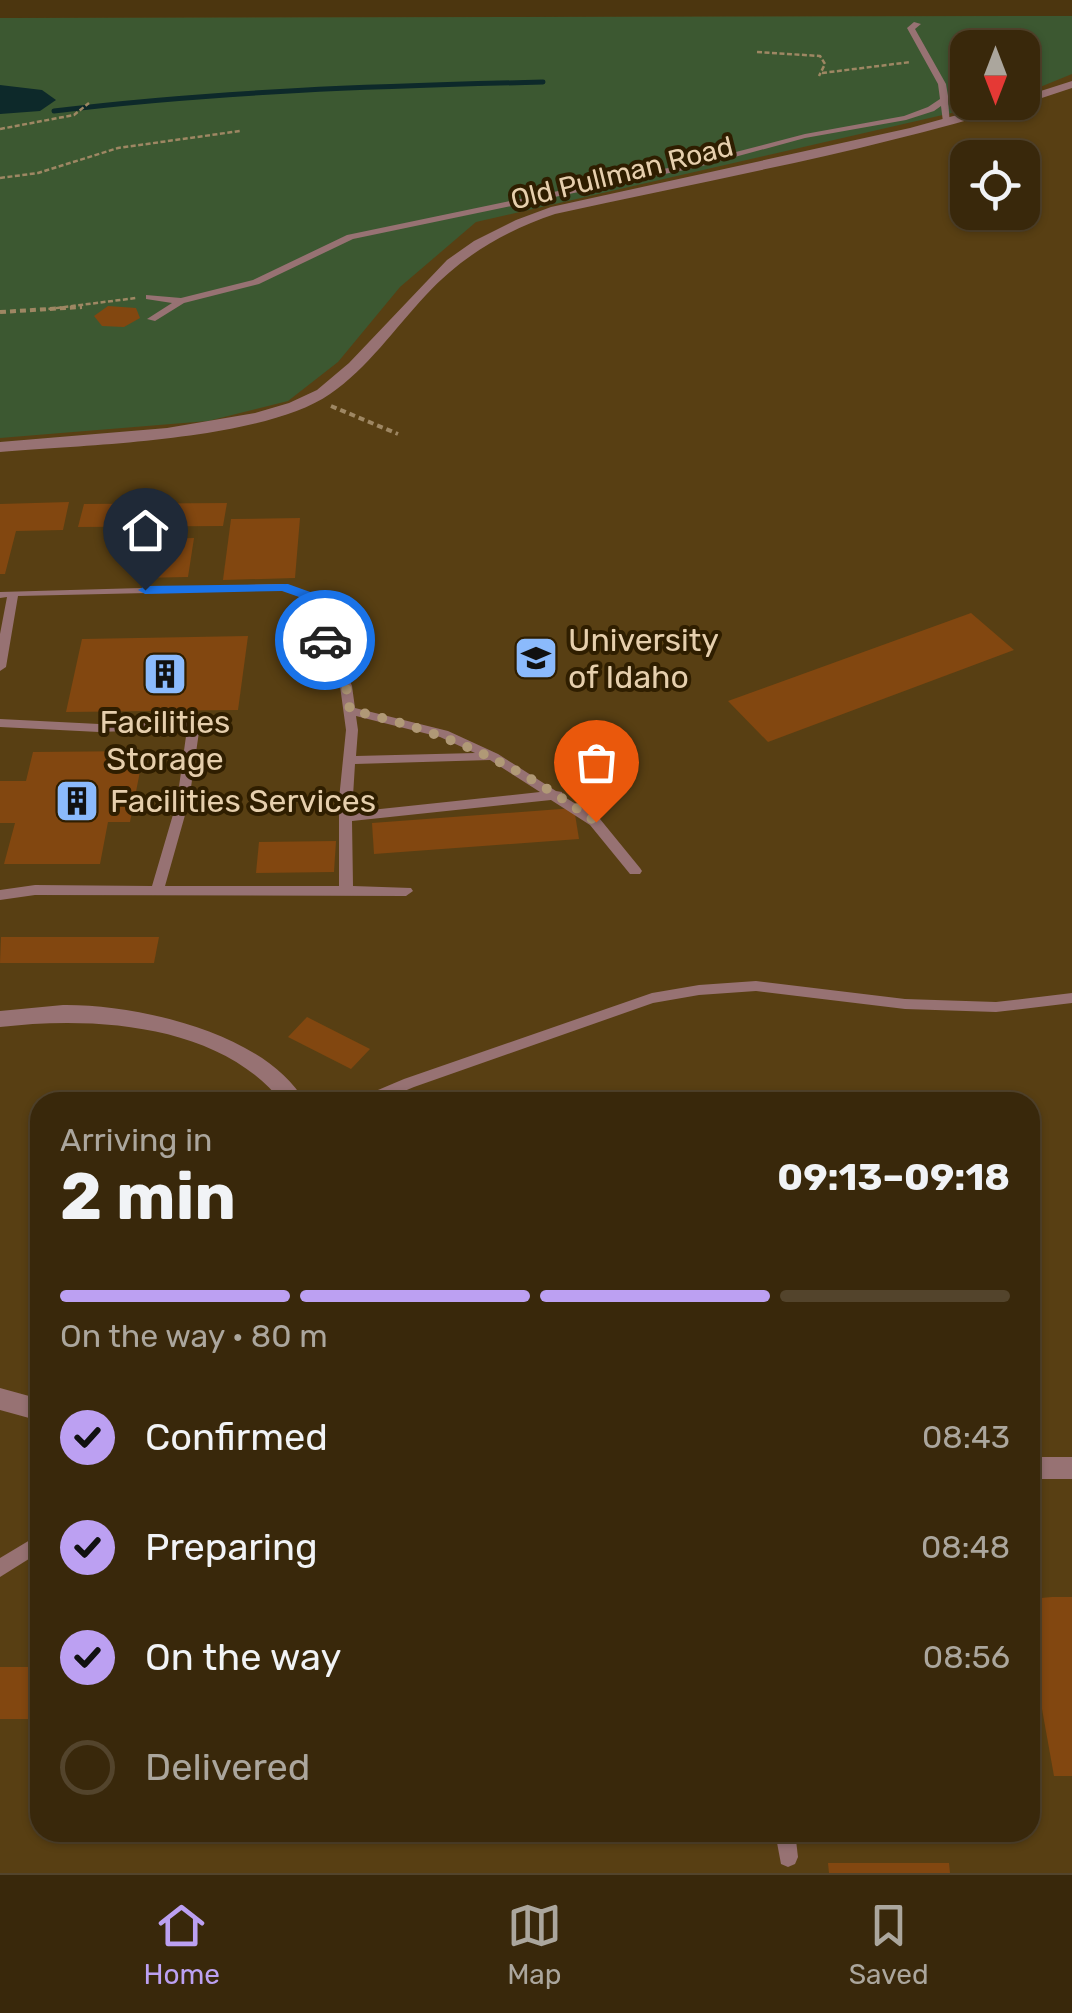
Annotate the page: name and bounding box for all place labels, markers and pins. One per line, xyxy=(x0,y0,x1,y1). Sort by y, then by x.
pin xyxy=(103,488,188,591)
place label: University of Idaho xyxy=(568,621,719,696)
school or university icon: University of Idaho xyxy=(513,635,559,681)
building icon: Facilities Storage xyxy=(142,651,188,697)
place label: Facilities Storage xyxy=(100,703,230,778)
pin xyxy=(554,720,639,823)
building icon: Facilities Services xyxy=(54,778,100,824)
place label: Facilities Services xyxy=(110,782,376,820)

